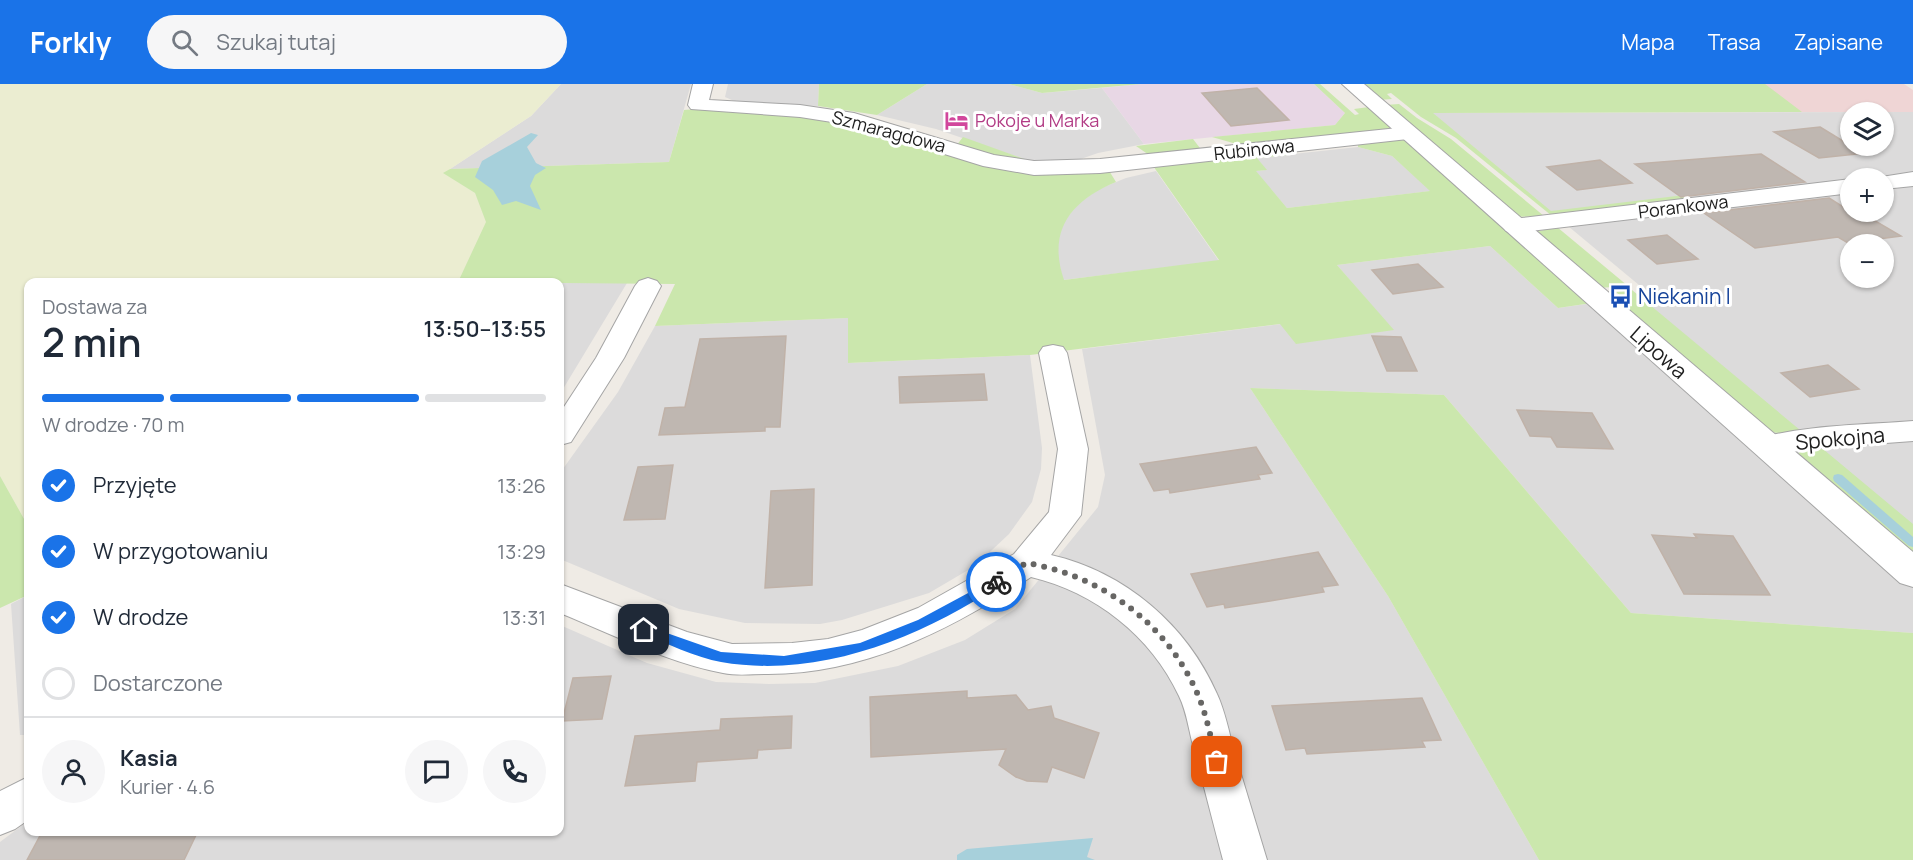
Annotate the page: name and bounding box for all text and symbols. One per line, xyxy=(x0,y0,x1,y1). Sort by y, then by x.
search box xyxy=(147,15,567,69)
text: Forkly xyxy=(30,23,111,61)
icon: search xyxy=(168,26,201,59)
text: Szukaj tutaj xyxy=(216,27,336,57)
text: Mapa xyxy=(1621,28,1675,56)
text: Trasa xyxy=(1708,28,1761,56)
text: Zapisane xyxy=(1794,28,1883,56)
map controls xyxy=(1840,102,1894,288)
button: layers xyxy=(1840,102,1894,156)
street label: Szmaragdowa xyxy=(829,104,949,158)
hotel icon: Pokoje u Marka xyxy=(944,107,970,133)
place label: Pokoje u Marka xyxy=(975,108,1099,132)
street label: Rubinowa xyxy=(1212,133,1296,165)
button: + xyxy=(1840,168,1894,222)
street label: Porankowa xyxy=(1637,189,1729,223)
button: − xyxy=(1840,234,1894,288)
place label: Niekanin I xyxy=(1638,282,1731,310)
bus stop icon: Niekanin I xyxy=(1607,283,1633,309)
text: Dostawa za xyxy=(42,293,147,320)
text: 13:50–13:55 xyxy=(424,314,546,344)
text: 2 min xyxy=(42,315,141,369)
street label: Lipowa xyxy=(1624,319,1694,385)
text: W drodze · 70 m xyxy=(42,411,184,438)
street label: Spokojna xyxy=(1794,420,1886,456)
icon: check xyxy=(42,469,75,502)
text: Przyjęte xyxy=(93,470,177,500)
text: 13:26 xyxy=(497,472,546,499)
icon: check xyxy=(42,535,75,568)
text: W przygotowaniu xyxy=(93,536,268,566)
text: 13:29 xyxy=(497,538,546,565)
courier xyxy=(966,552,1026,612)
icon: bike xyxy=(980,566,1013,599)
icon: check xyxy=(42,601,75,634)
text: W drodze xyxy=(93,602,188,632)
text: 13:31 xyxy=(502,604,546,631)
pin xyxy=(618,604,669,655)
icon: home xyxy=(627,613,660,646)
text: Dostarczone xyxy=(93,668,223,698)
pin xyxy=(1191,736,1242,787)
button: person xyxy=(42,740,105,803)
button: chat xyxy=(405,740,468,803)
button: phone xyxy=(483,740,546,803)
text: Kasia xyxy=(120,743,178,773)
icon: bag xyxy=(1200,745,1233,778)
text: Kurier · 4.6 xyxy=(120,773,215,800)

